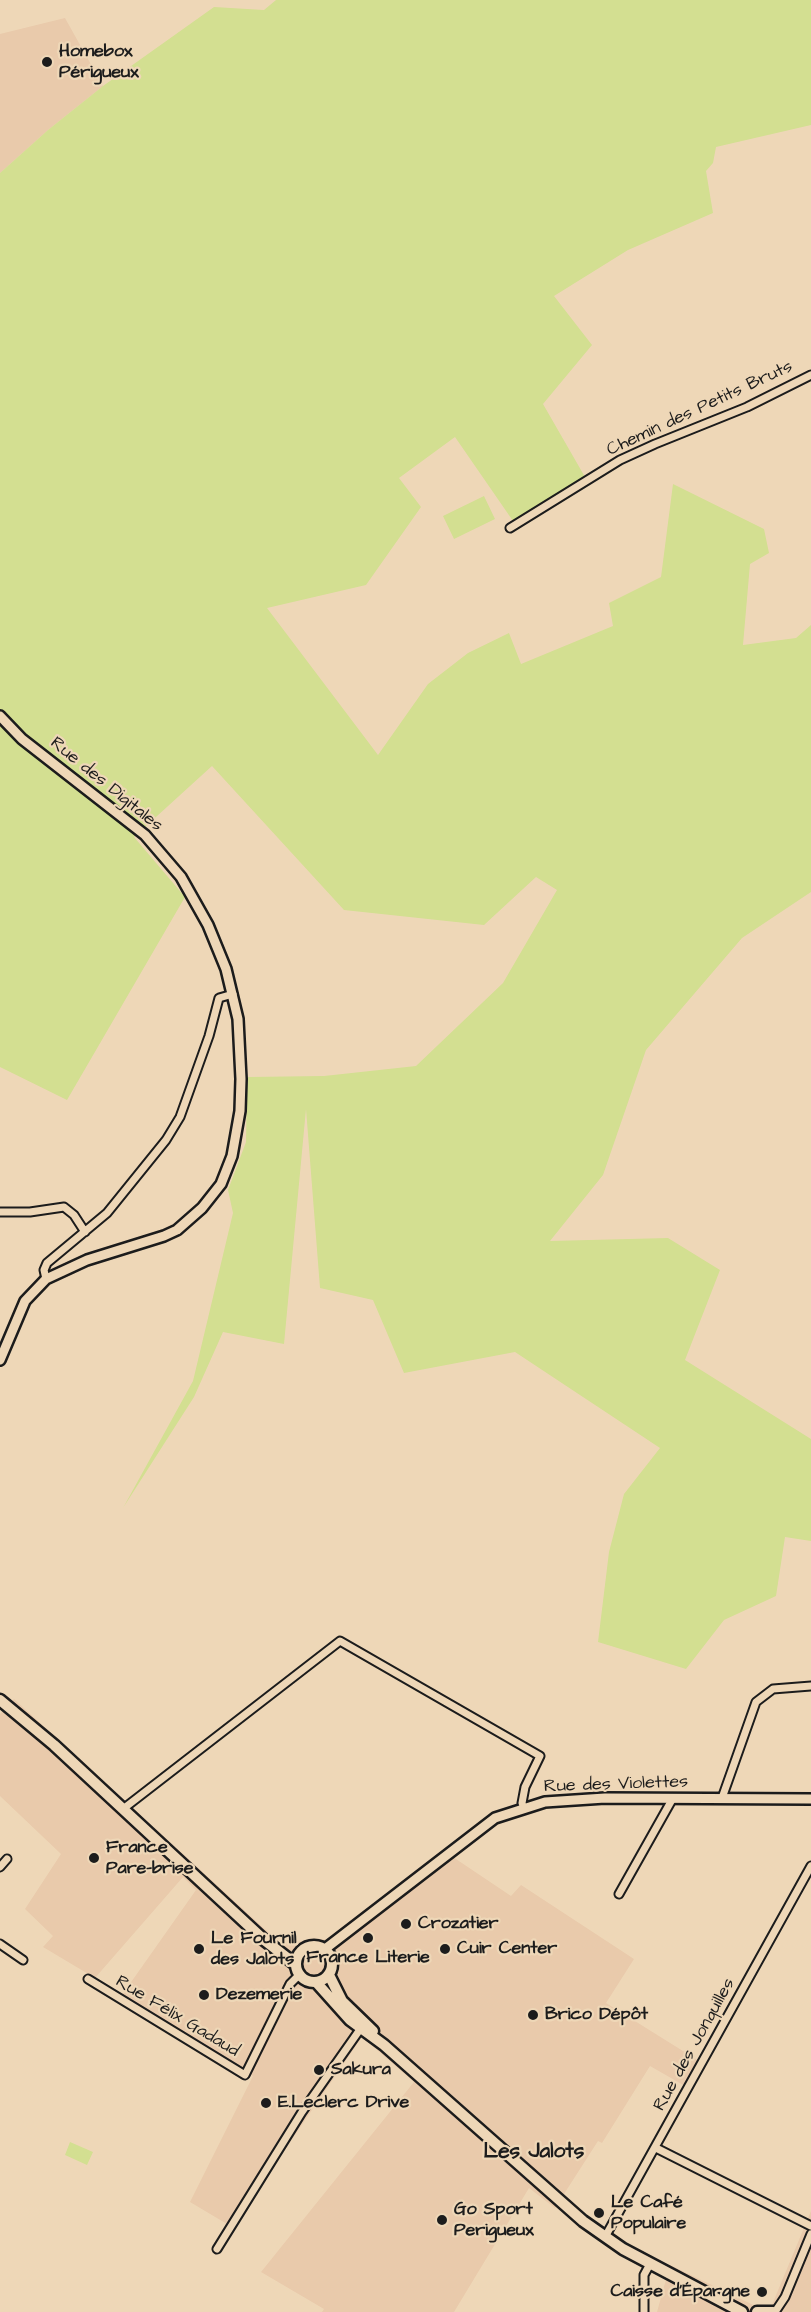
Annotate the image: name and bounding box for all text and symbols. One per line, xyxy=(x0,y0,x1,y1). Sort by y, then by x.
place label: Homebox Périgueux xyxy=(59,41,139,84)
marker: Homebox Périgueux xyxy=(40,55,54,69)
street label: Chemin des Petits Bruts xyxy=(604,356,796,462)
street label: Rue des Digitales xyxy=(45,733,167,837)
street label: Rue des Violettes xyxy=(544,1772,688,1798)
place label: France Pare-brise xyxy=(106,1837,193,1880)
marker: France Pare-brise xyxy=(87,1851,101,1865)
place label: Crozatier xyxy=(418,1913,499,1935)
marker: Crozatier xyxy=(399,1917,413,1931)
place label: Le Fournil des Jalots xyxy=(211,1928,297,1970)
marker: France Literie xyxy=(361,1931,375,1945)
place label: Cuir Center xyxy=(457,1938,557,1960)
marker: Le Fournil des Jalots xyxy=(192,1942,206,1956)
marker: Cuir Center xyxy=(438,1942,452,1956)
place label: France Literie xyxy=(306,1947,430,1969)
street label: Rue Félix Gadaud xyxy=(111,1972,243,2062)
street label: Rue des Jonquilles xyxy=(650,1975,740,2115)
place label: Dezemerie xyxy=(216,1984,302,2006)
marker: Dezemerie xyxy=(197,1988,211,2002)
place label: Brico Dépôt xyxy=(545,2004,648,2026)
marker: Brico Dépôt xyxy=(526,2008,540,2022)
place label: Sakura xyxy=(331,2059,391,2081)
marker: Sakura xyxy=(312,2063,326,2077)
place label: E.Leclerc Drive xyxy=(278,2092,409,2114)
marker: E.Leclerc Drive xyxy=(259,2096,273,2110)
district label: Les Jalots xyxy=(484,2140,584,2166)
place label: Le Café Populaire xyxy=(611,2192,686,2234)
place label: Go Sport Perigueux xyxy=(454,2199,534,2242)
marker: Le Café Populaire xyxy=(592,2206,606,2220)
marker: Go Sport Perigueux xyxy=(435,2213,449,2227)
place label: Caisse d'Épargne xyxy=(610,2281,750,2303)
marker: Caisse d'Épargne xyxy=(755,2285,769,2299)

